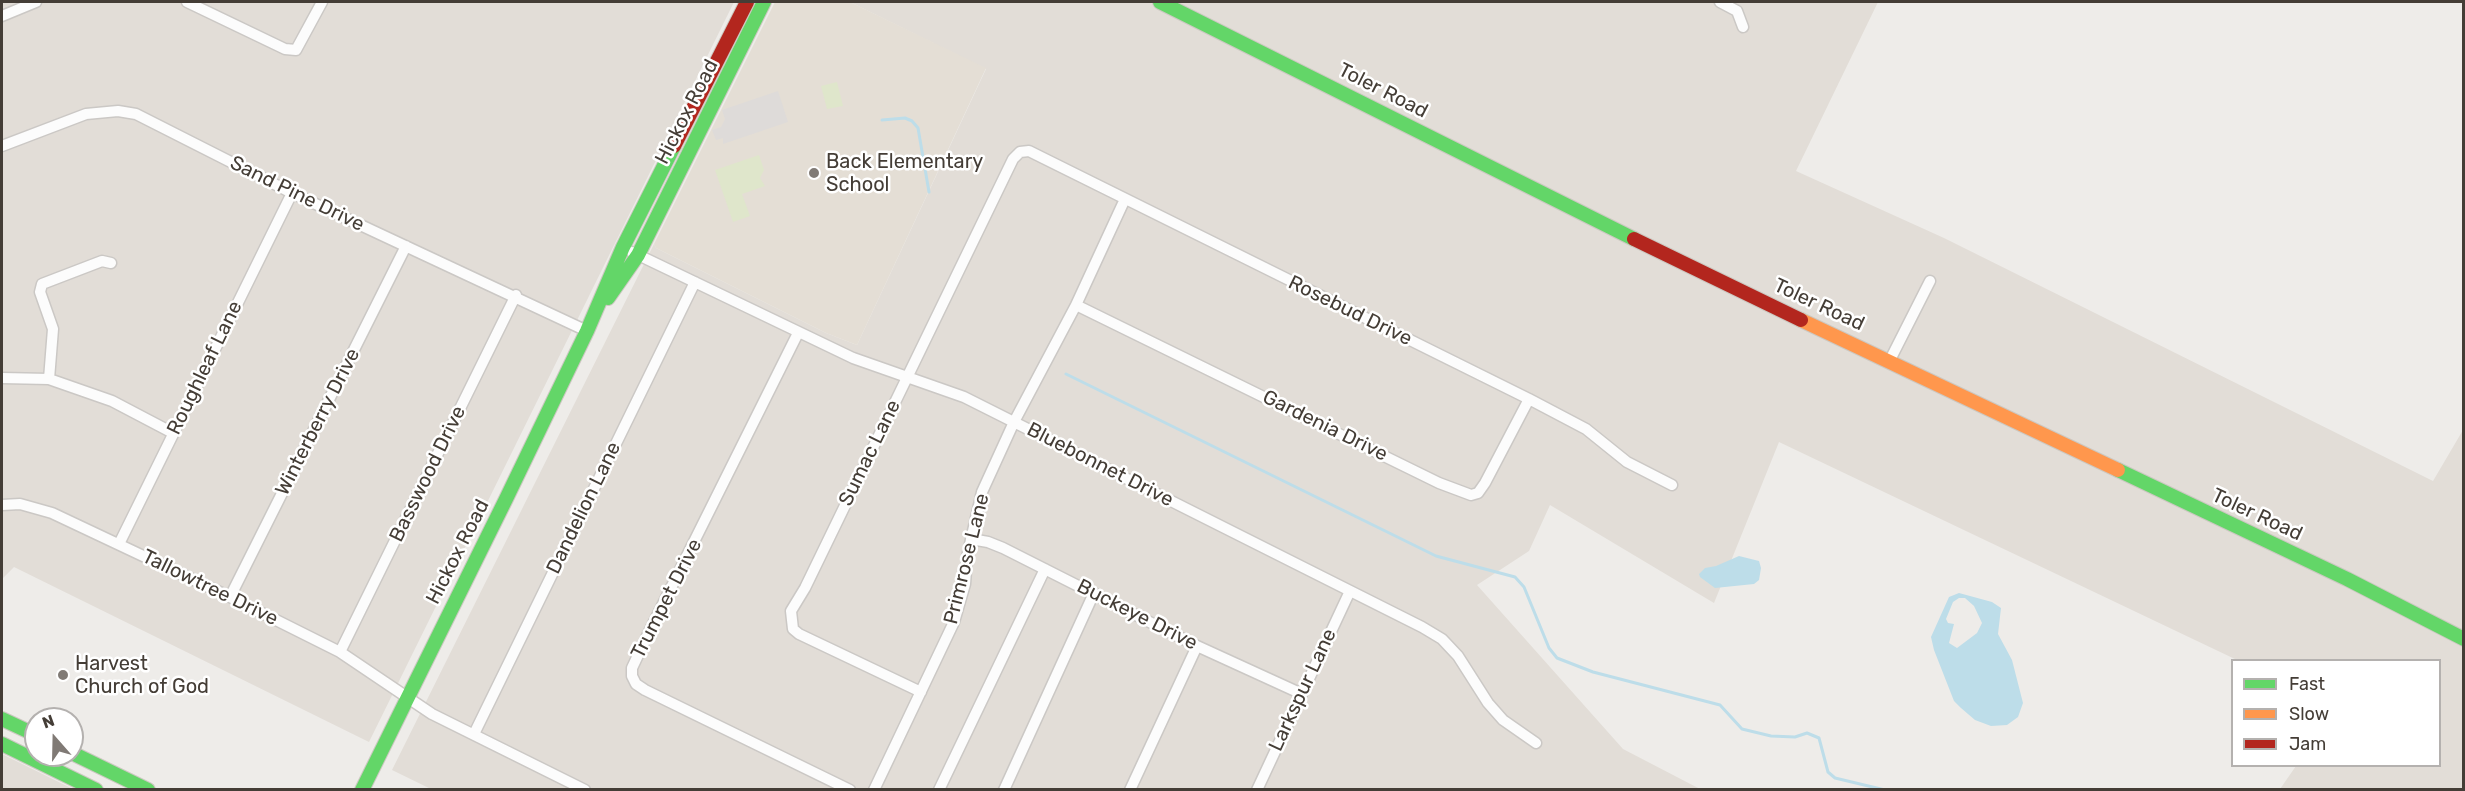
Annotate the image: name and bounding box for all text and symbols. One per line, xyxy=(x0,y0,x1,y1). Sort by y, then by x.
street label: Hickox Road xyxy=(650,56,724,168)
street label: Toler Road xyxy=(1334,58,1432,124)
place label: Back Elementary School xyxy=(826,150,983,197)
street label: Sand Pine Drive xyxy=(226,151,368,237)
marker: Back Elementary School xyxy=(807,166,821,180)
street label: Rosebud Drive xyxy=(1284,271,1416,351)
street label: Toler Road xyxy=(1770,274,1868,336)
street label: Roughleaf Lane xyxy=(162,297,248,439)
street label: Winterberry Drive xyxy=(271,344,365,500)
street label: Gardenia Drive xyxy=(1259,385,1391,467)
street label: Sumac Lane xyxy=(834,396,906,510)
street label: Basswood Drive xyxy=(385,402,471,546)
street label: Bluebonnet Drive xyxy=(1023,418,1177,512)
street label: Dandelion Lane xyxy=(542,438,626,578)
street label: Toler Road xyxy=(2208,484,2306,546)
street label: Primrose Lane xyxy=(939,491,995,627)
street label: Hickox Road xyxy=(421,496,495,608)
street label: Trumpet Drive xyxy=(627,535,707,663)
street label: Tallowtree Drive xyxy=(138,545,282,631)
street label: Buckeye Drive xyxy=(1073,574,1201,656)
street label: Larkspur Lane xyxy=(1264,625,1342,755)
place label: Harvest Church of God xyxy=(75,652,209,699)
legend xyxy=(2231,659,2441,767)
marker: Harvest Church of God xyxy=(56,668,70,682)
text: Fast xyxy=(2289,673,2325,695)
text: Slow xyxy=(2289,703,2329,725)
north arrow xyxy=(24,707,84,767)
text: N xyxy=(40,711,57,732)
text: Jam xyxy=(2289,733,2326,755)

